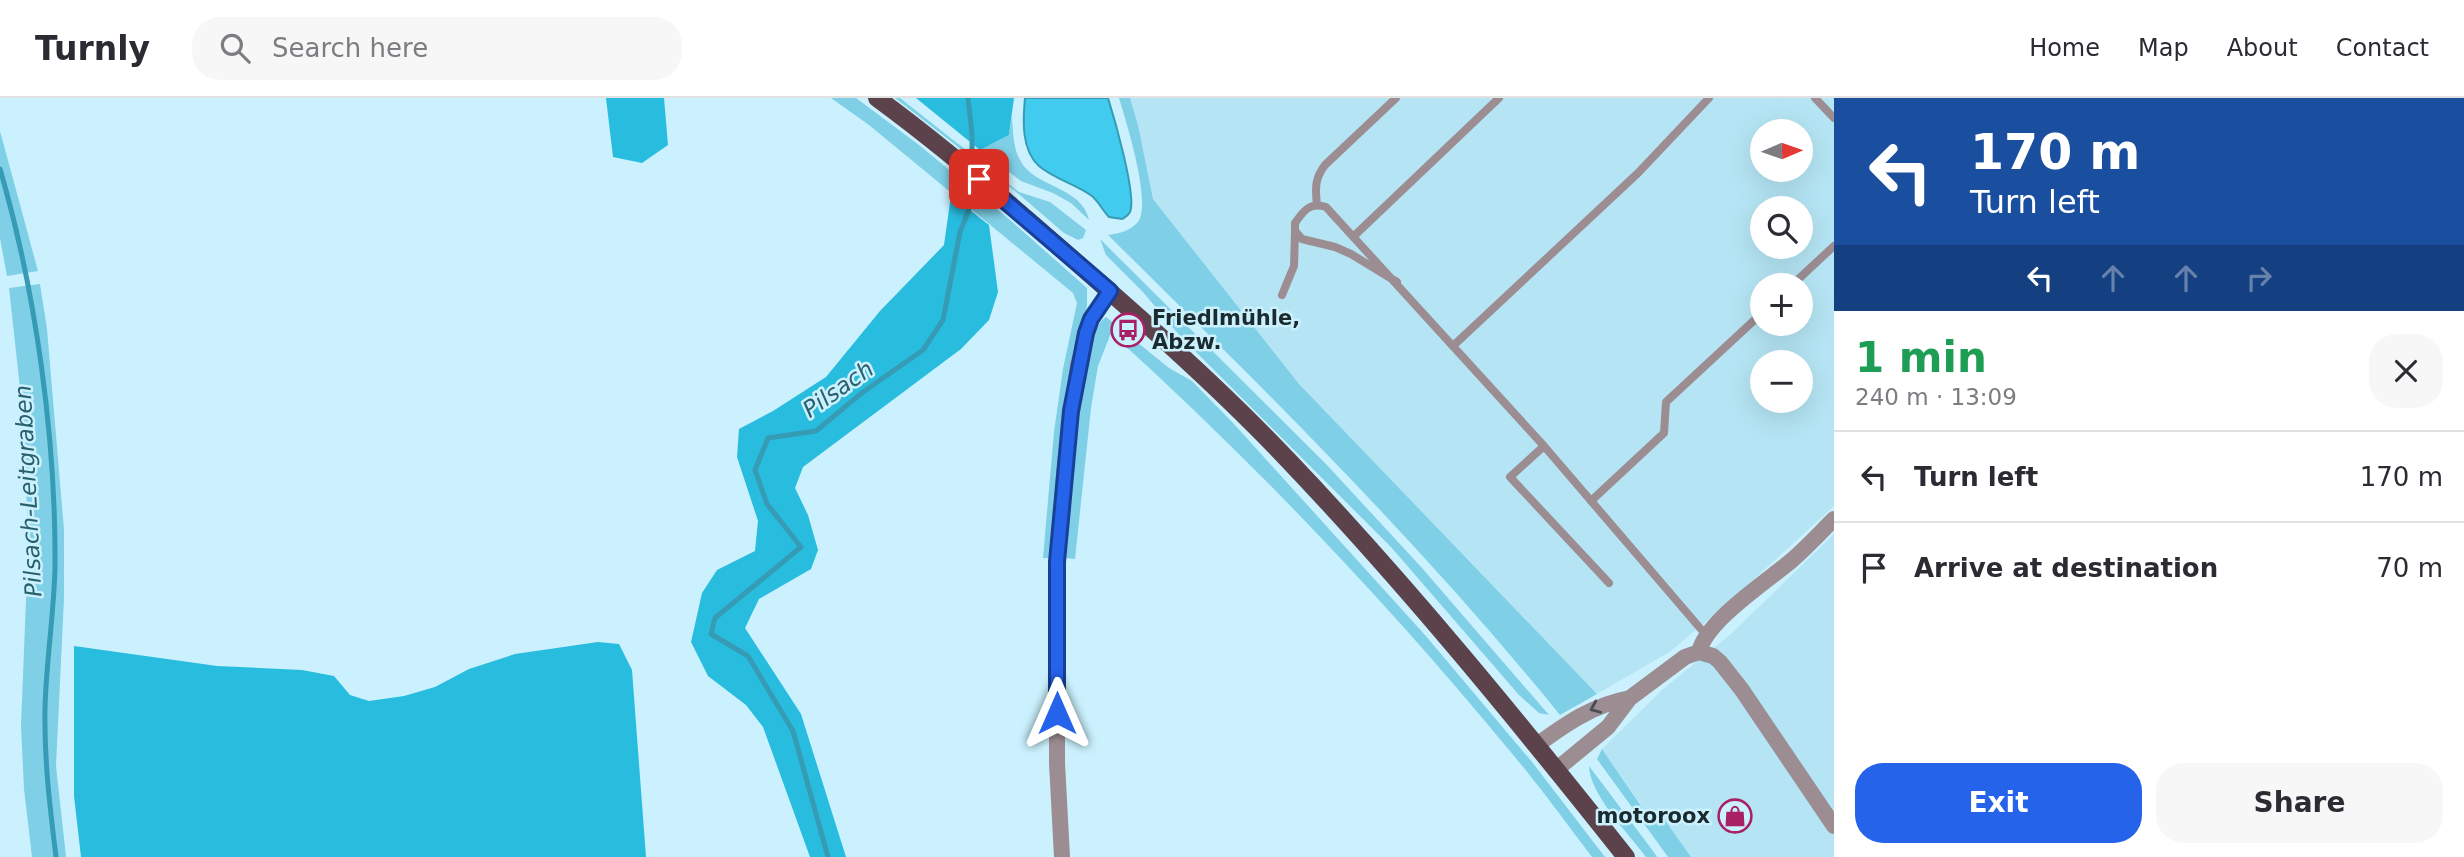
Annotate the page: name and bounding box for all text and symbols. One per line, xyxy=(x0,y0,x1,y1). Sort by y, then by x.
search box xyxy=(192,17,682,80)
text: Turnly xyxy=(35,29,150,68)
icon: search xyxy=(216,29,254,67)
text: Search here xyxy=(272,33,428,63)
text: Home xyxy=(2029,34,2100,62)
text: Map xyxy=(2138,34,2189,62)
text: About xyxy=(2227,34,2298,62)
text: Contact xyxy=(2336,34,2429,62)
north arrow xyxy=(1750,119,1813,182)
map controls xyxy=(1750,119,1813,413)
text: 170 m xyxy=(1970,124,2140,181)
icon: left xyxy=(1855,126,1946,217)
pin xyxy=(949,149,1009,209)
icon: arrive xyxy=(960,160,998,198)
text: Turn left xyxy=(1970,183,2100,221)
button: search xyxy=(1750,196,1813,259)
icon: left xyxy=(2021,259,2059,297)
icon: ahead xyxy=(2094,259,2132,297)
icon: ahead xyxy=(2167,259,2205,297)
icon: right xyxy=(2240,259,2278,297)
button: + xyxy=(1750,273,1813,336)
place label: Friedlmühle, Abzw. xyxy=(1152,306,1300,354)
bus stop icon: Friedlmühle, Abzw. xyxy=(1109,311,1147,349)
text: 1 min xyxy=(1855,333,1987,382)
button: close xyxy=(2369,334,2443,408)
button: − xyxy=(1750,350,1813,413)
water label: Pilsach xyxy=(798,355,878,423)
water label: Pilsach-Leitgraben xyxy=(9,384,47,598)
text: 240 m · 13:09 xyxy=(1855,384,2017,410)
icon: left xyxy=(1855,458,1893,496)
text: Turn left xyxy=(1914,462,2038,492)
text: 170 m xyxy=(2360,462,2443,492)
icon: arrive xyxy=(1855,549,1893,587)
text: Arrive at destination xyxy=(1914,553,2218,583)
text: 70 m xyxy=(2376,553,2443,583)
position arrow xyxy=(1020,676,1094,750)
one-way arrow xyxy=(1589,700,1601,714)
button: Exit xyxy=(1855,763,2142,843)
button: Share xyxy=(2156,763,2443,843)
shop icon: motoroox xyxy=(1716,797,1754,835)
place label: motoroox xyxy=(1596,804,1710,828)

